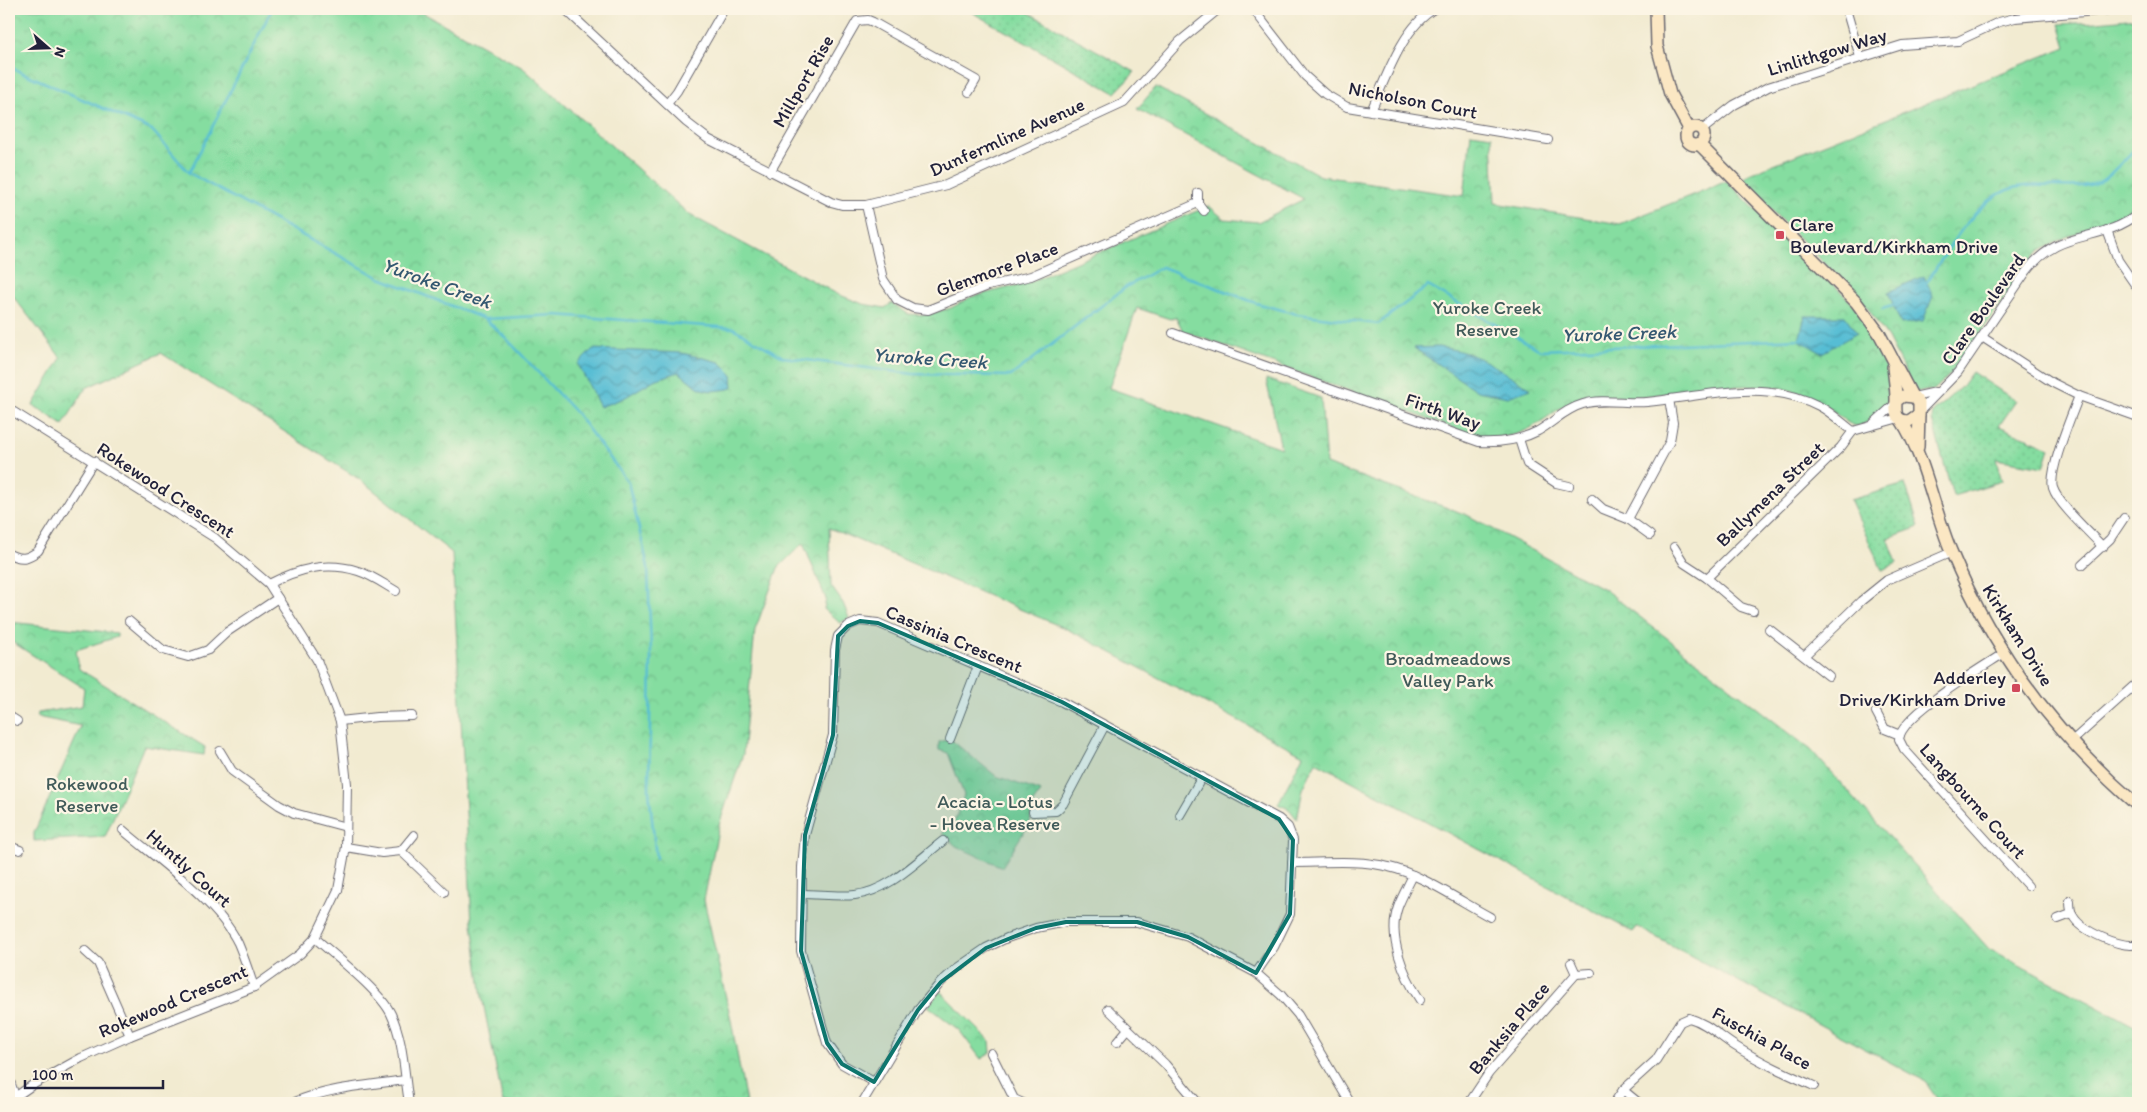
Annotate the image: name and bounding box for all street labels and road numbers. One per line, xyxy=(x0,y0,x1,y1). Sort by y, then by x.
street label: Linlithgow Way xyxy=(1765,23,1890,81)
street label: Millport Rise xyxy=(767,31,839,131)
street label: Nicholson Court xyxy=(1347,76,1479,124)
street label: Dunfermline Avenue xyxy=(926,92,1088,182)
street label: Glenmore Place xyxy=(933,236,1061,302)
street label: Clare Boulevard xyxy=(1936,248,2030,369)
street label: Firth Way xyxy=(1402,387,1484,435)
street label: Ballymena Street xyxy=(1711,436,1829,552)
street label: Rokewood Crescent xyxy=(93,437,239,543)
street label: Kirkham Drive xyxy=(1977,580,2059,690)
street label: Cassinia Crescent xyxy=(882,600,1026,678)
street label: Langbourne Court xyxy=(1915,738,2031,864)
street label: Huntly Court xyxy=(142,824,236,912)
street label: Rokewood Crescent xyxy=(95,959,251,1043)
street label: Banksia Place xyxy=(1464,977,1554,1079)
street label: Fuschia Place xyxy=(1708,1001,1816,1075)

